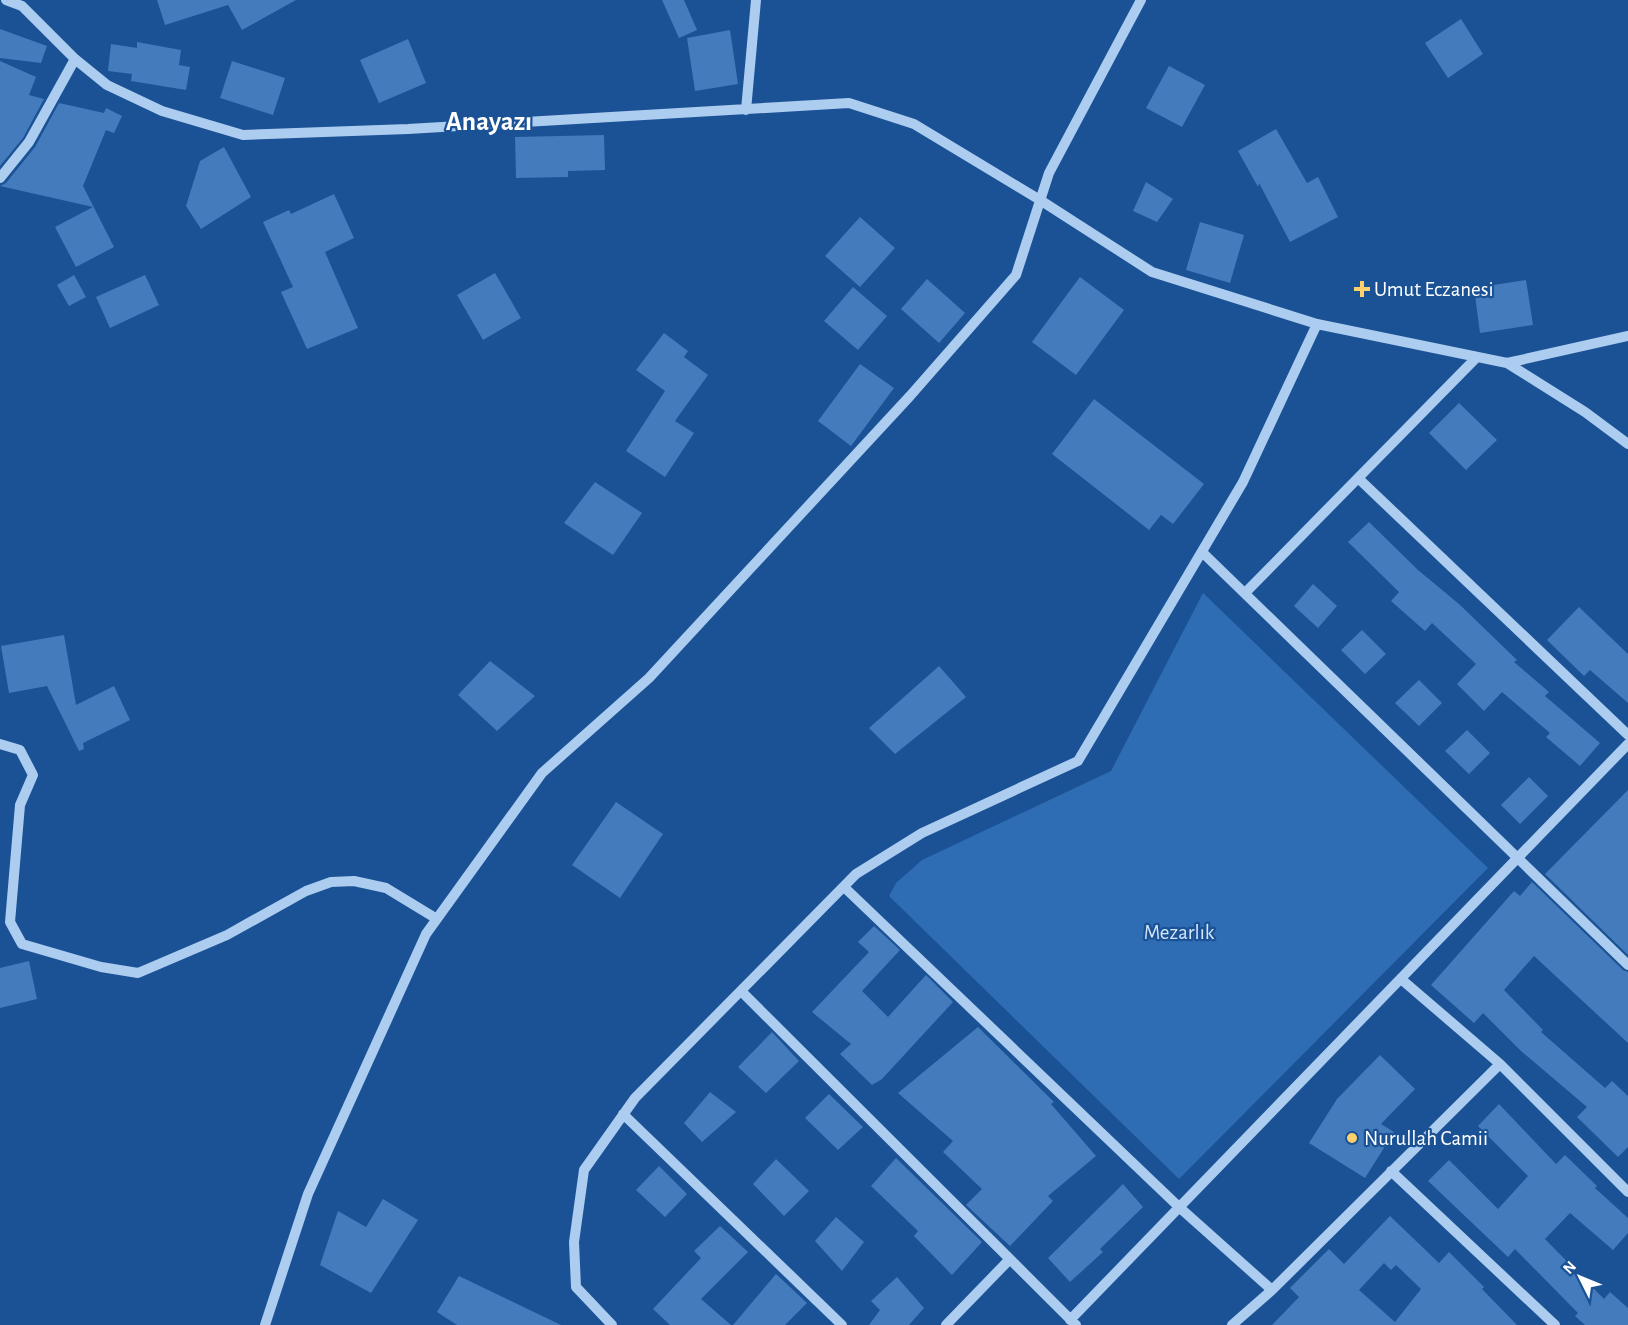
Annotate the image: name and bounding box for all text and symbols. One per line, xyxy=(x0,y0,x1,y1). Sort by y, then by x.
district label: Anayazı xyxy=(446,108,532,136)
place label: Umut Eczanesi xyxy=(1374,279,1494,300)
marker: Umut Eczanesi xyxy=(1355,282,1369,296)
park label: Mezarlık xyxy=(1144,922,1215,943)
place label: Nurullah Camii xyxy=(1364,1128,1488,1149)
marker: Nurullah Camii xyxy=(1345,1131,1359,1145)
north arrow xyxy=(1550,1247,1610,1307)
text: N xyxy=(1560,1258,1579,1277)

